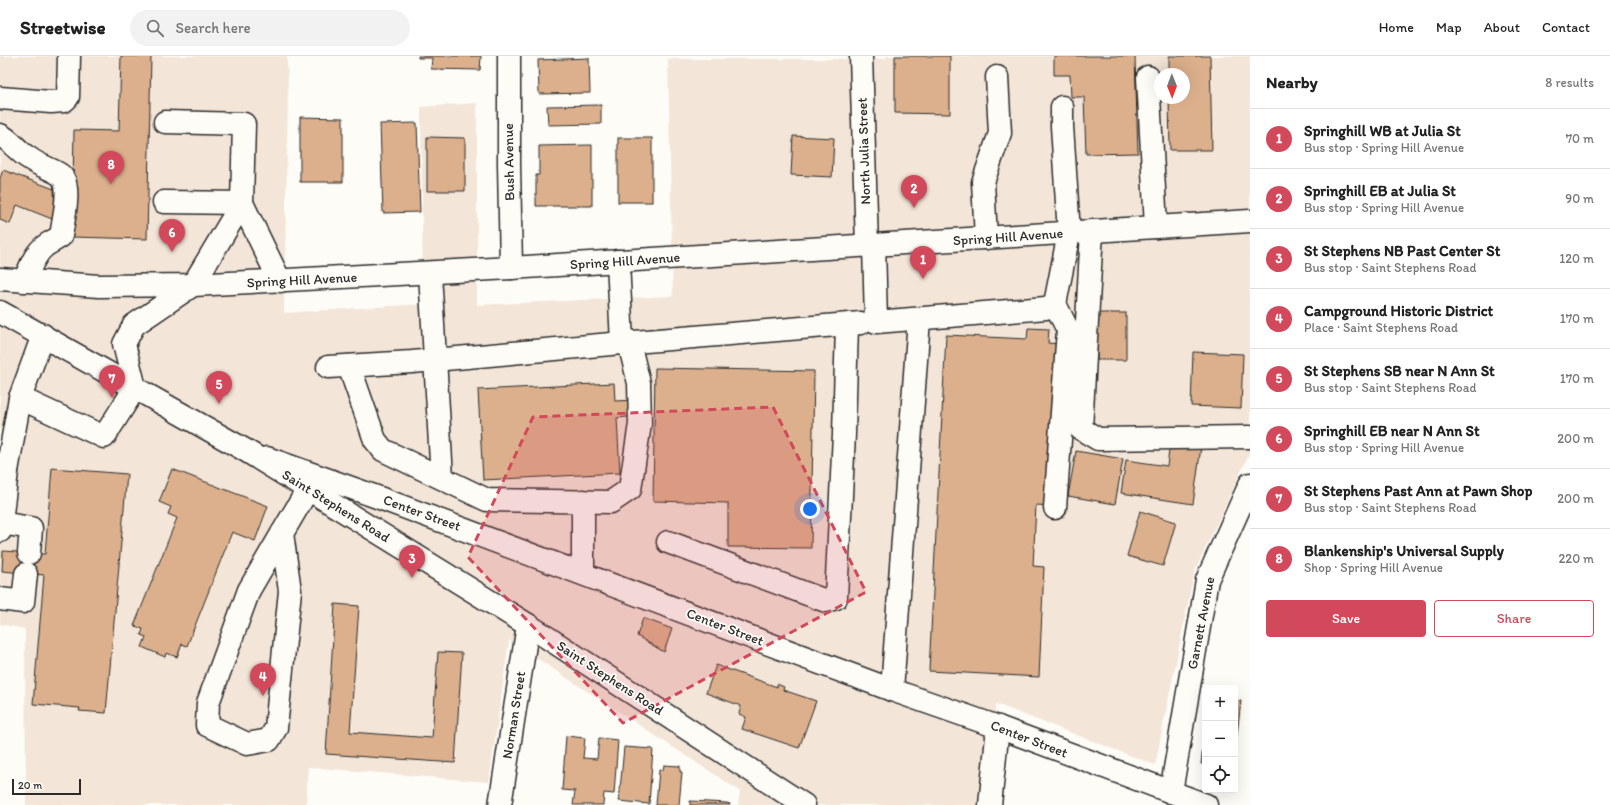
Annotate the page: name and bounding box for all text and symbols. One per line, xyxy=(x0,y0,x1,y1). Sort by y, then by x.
search box xyxy=(130,10,410,46)
text: Streetwise xyxy=(20,16,106,39)
icon: search xyxy=(144,17,166,39)
text: Search here xyxy=(176,19,251,37)
text: Home xyxy=(1379,19,1414,36)
text: Map xyxy=(1436,19,1462,36)
text: About xyxy=(1484,19,1520,36)
text: Contact xyxy=(1542,19,1590,36)
north arrow xyxy=(1154,68,1190,104)
text: Nearby xyxy=(1266,72,1318,92)
text: 8 results xyxy=(1545,75,1594,90)
street label: North Julia Street xyxy=(854,97,874,205)
text: Springhill WB at Julia St xyxy=(1304,122,1461,140)
street label: Bush Avenue xyxy=(500,123,518,201)
text: 1 xyxy=(1276,131,1282,146)
text: 70 m xyxy=(1566,131,1594,146)
text: Bus stop · Spring Hill Avenue xyxy=(1304,140,1464,155)
pin: 8 xyxy=(98,151,124,184)
pin: 2 xyxy=(901,175,927,208)
text: Springhill EB at Julia St xyxy=(1304,182,1456,200)
text: 2 xyxy=(1276,191,1282,206)
text: 90 m xyxy=(1565,191,1594,206)
text: Bus stop · Spring Hill Avenue xyxy=(1304,200,1464,215)
pin: 6 xyxy=(159,219,185,252)
street label: Spring Hill Avenue xyxy=(952,225,1064,249)
text: St Stephens NB Past Center St xyxy=(1304,242,1500,260)
pin: 1 xyxy=(910,246,936,279)
street label: Spring Hill Avenue xyxy=(569,249,681,273)
text: 3 xyxy=(1275,251,1283,266)
text: 120 m xyxy=(1559,251,1594,266)
text: Bus stop · Saint Stephens Road xyxy=(1304,260,1476,275)
street label: Spring Hill Avenue xyxy=(246,269,358,291)
text: Campground Historic District xyxy=(1304,302,1493,320)
text: 4 xyxy=(1275,311,1283,326)
text: 170 m xyxy=(1560,311,1594,326)
text: Place · Saint Stephens Road xyxy=(1304,320,1458,335)
text: St Stephens SB near N Ann St xyxy=(1304,362,1495,380)
pin: 7 xyxy=(99,365,125,398)
pin: 5 xyxy=(206,371,232,404)
text: 5 xyxy=(1276,371,1282,386)
text: 170 m xyxy=(1560,371,1594,386)
text: Bus stop · Saint Stephens Road xyxy=(1304,380,1476,395)
text: Springhill EB near N Ann St xyxy=(1304,422,1480,440)
text: 6 xyxy=(1276,431,1282,446)
text: 200 m xyxy=(1557,431,1594,446)
text: Bus stop · Spring Hill Avenue xyxy=(1304,440,1464,455)
street label: Saint Stephens Road xyxy=(279,466,393,546)
text: St Stephens Past Ann at Pawn Shop xyxy=(1304,482,1532,500)
street label: Center Street xyxy=(381,491,463,535)
text: 7 xyxy=(1276,491,1282,506)
text: 200 m xyxy=(1557,491,1594,506)
your location xyxy=(800,499,820,519)
text: Bus stop · Saint Stephens Road xyxy=(1304,500,1476,515)
text: Blankenship's Universal Supply xyxy=(1304,542,1504,560)
pin: 3 xyxy=(399,545,425,578)
text: 8 xyxy=(1275,551,1283,566)
text: 220 m xyxy=(1558,551,1594,566)
text: Shop · Spring Hill Avenue xyxy=(1304,560,1443,575)
street label: Garnett Avenue xyxy=(1184,575,1218,671)
button: Save xyxy=(1266,600,1426,637)
button: Share xyxy=(1434,600,1594,637)
street label: Center Street xyxy=(684,604,766,650)
street label: Saint Stephens Road xyxy=(553,637,667,719)
pin: 4 xyxy=(250,663,276,696)
street label: Norman Street xyxy=(499,670,529,760)
map controls xyxy=(1202,685,1238,793)
button: + xyxy=(1202,685,1238,721)
street label: Center Street xyxy=(988,716,1070,762)
button: − xyxy=(1202,721,1238,757)
button: locate xyxy=(1202,757,1238,793)
scale bar xyxy=(12,777,81,796)
text: 20 m xyxy=(18,779,42,792)

